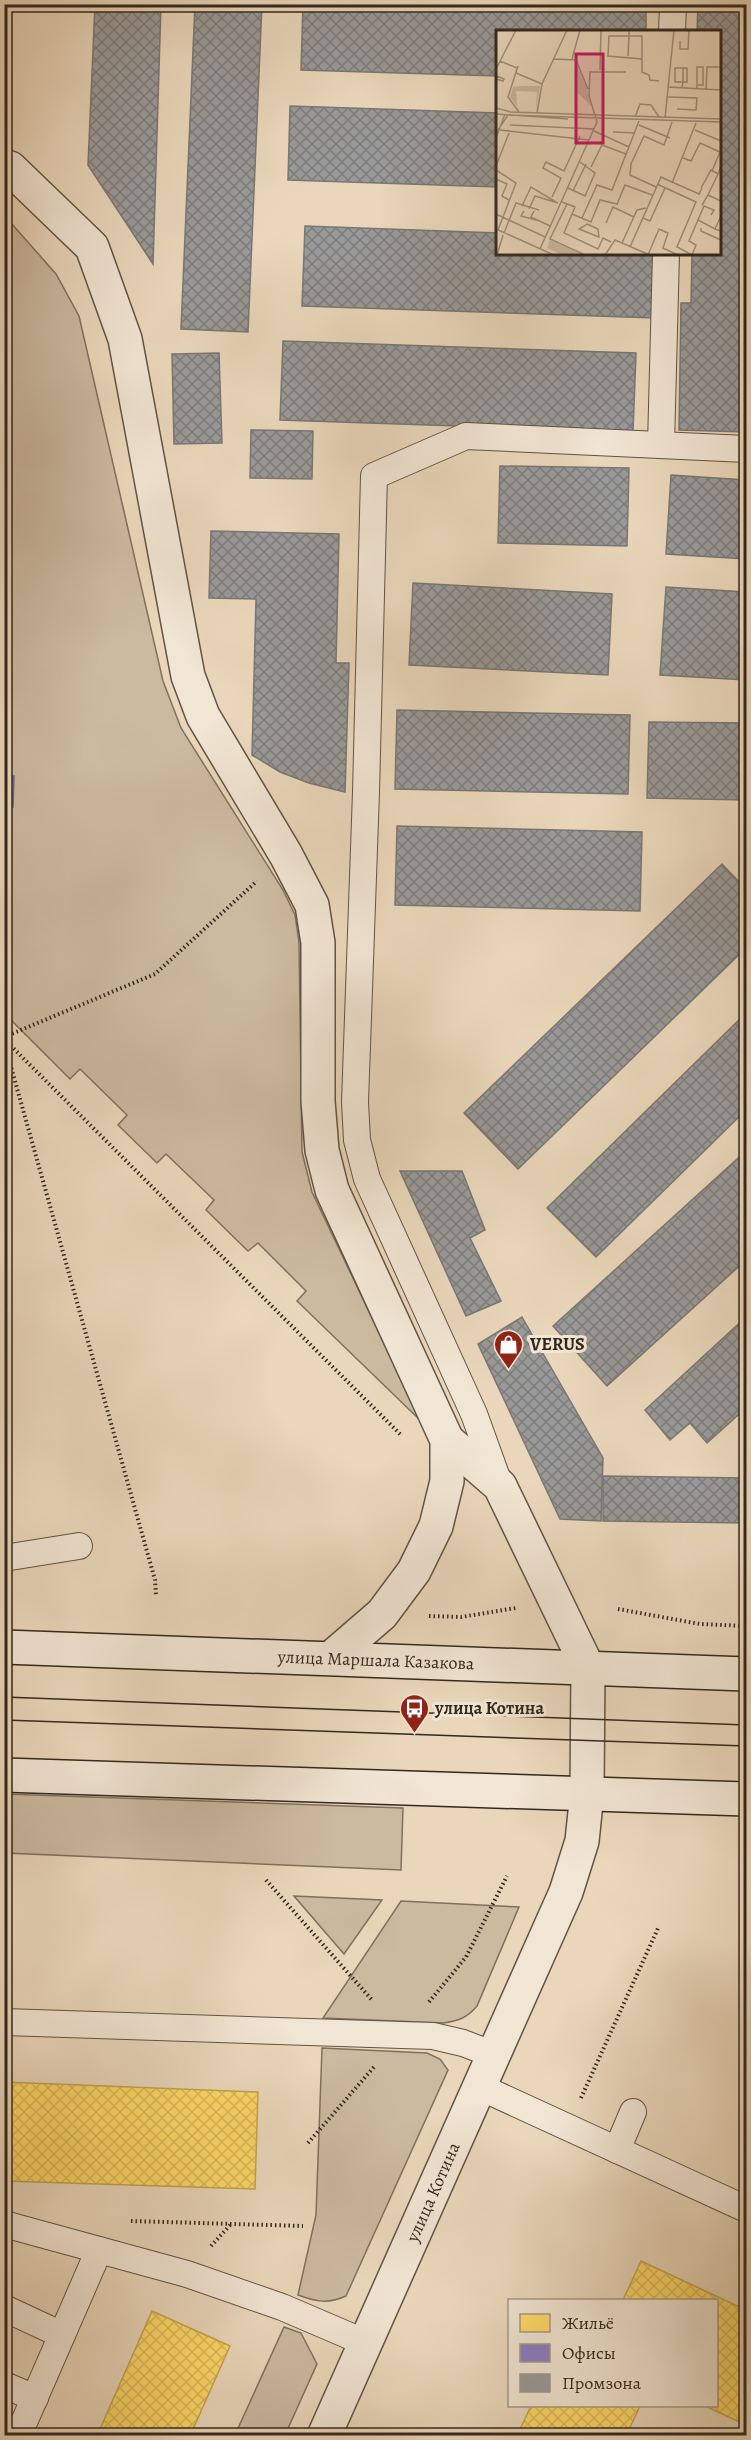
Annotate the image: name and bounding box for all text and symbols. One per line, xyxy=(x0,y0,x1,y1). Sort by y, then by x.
inset map xyxy=(496,30,721,255)
shop icon: VERUS xyxy=(493,1328,525,1370)
place label: VERUS xyxy=(529,1332,585,1356)
street label: улица Маршала Казакова xyxy=(276,1645,475,1675)
bus stop icon: улица Котина xyxy=(398,1692,430,1734)
place label: улица Котина xyxy=(434,1696,544,1720)
street label: улица Котина xyxy=(400,2138,466,2247)
legend xyxy=(508,2299,718,2407)
text: Жильё xyxy=(562,2311,614,2335)
text: Офисы xyxy=(562,2341,616,2365)
text: Промзона xyxy=(562,2371,642,2395)

